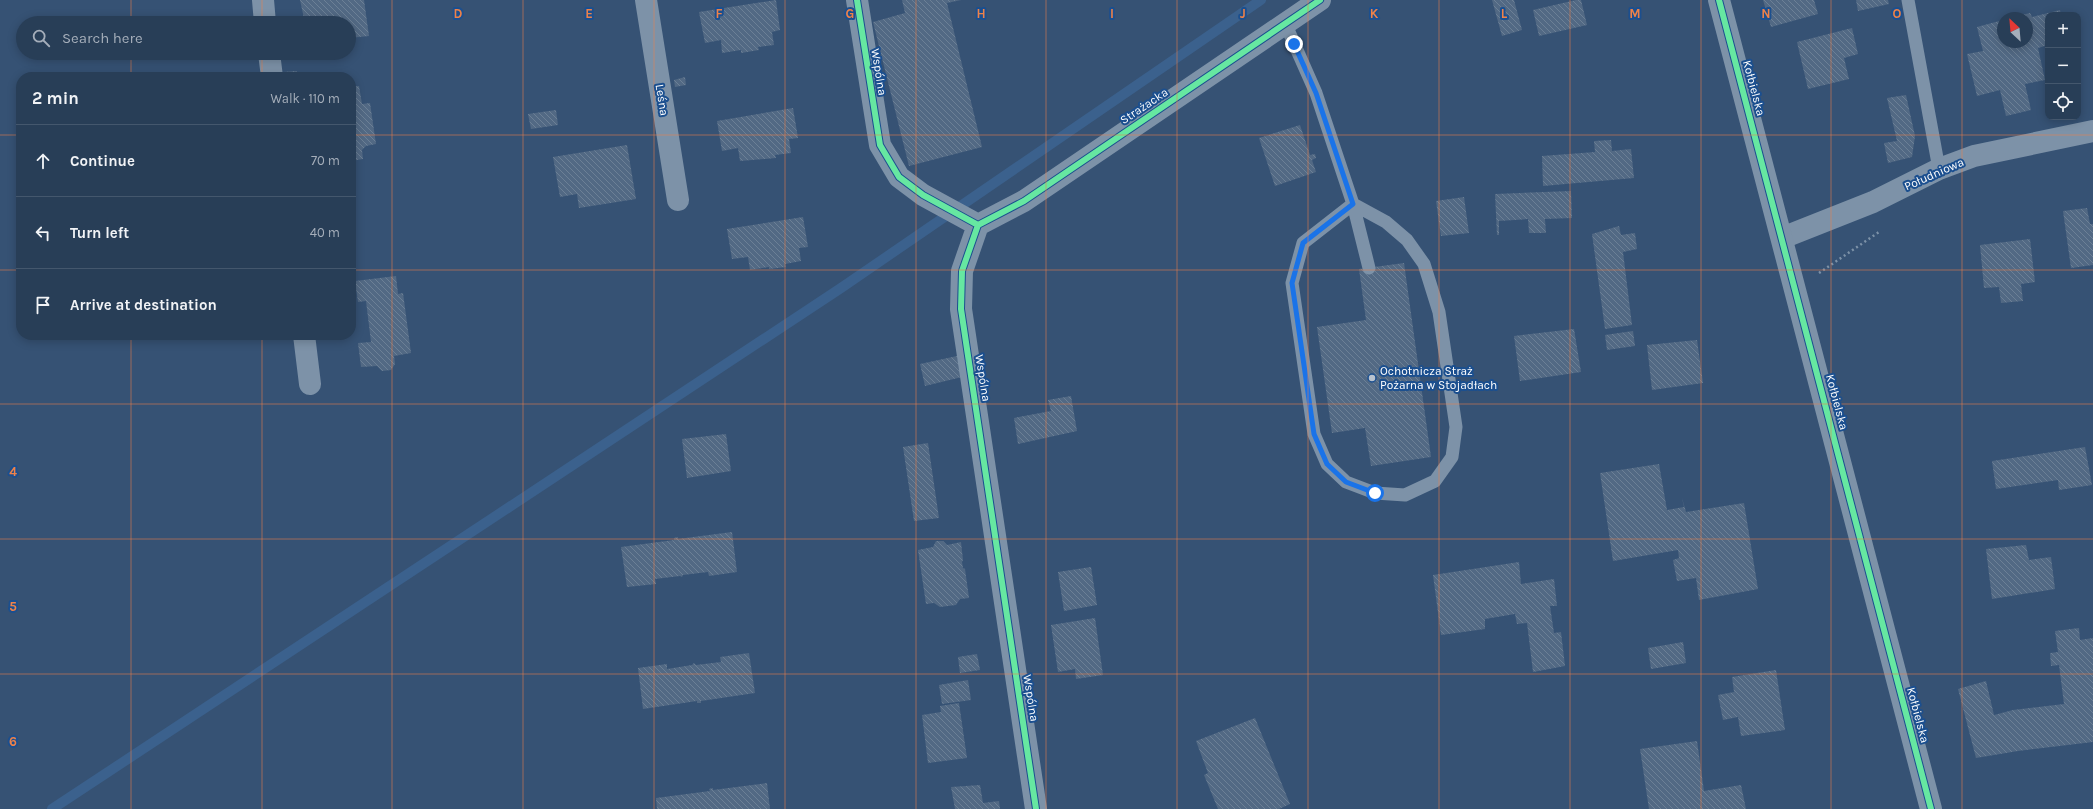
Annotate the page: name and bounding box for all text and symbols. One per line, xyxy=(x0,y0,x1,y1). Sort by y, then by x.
text: D xyxy=(454,6,463,21)
text: E xyxy=(585,6,593,21)
text: F xyxy=(715,6,723,21)
text: G xyxy=(846,6,854,21)
text: H xyxy=(976,6,986,21)
text: I xyxy=(1110,6,1114,21)
text: J xyxy=(1240,6,1246,21)
text: K xyxy=(1370,6,1379,21)
text: L xyxy=(1501,6,1508,21)
text: M xyxy=(1629,6,1641,21)
text: N xyxy=(1761,6,1771,21)
text: O xyxy=(1893,6,1902,21)
north arrow xyxy=(1997,12,2033,48)
map controls xyxy=(2045,12,2081,120)
button: + xyxy=(2045,12,2081,48)
search box xyxy=(16,16,356,60)
icon: search xyxy=(30,27,52,49)
text: Search here xyxy=(62,29,143,47)
route end xyxy=(1285,35,1303,53)
street label: Wspólna xyxy=(868,48,890,96)
button: − xyxy=(2045,48,2081,84)
street label: Kołbielska xyxy=(1740,59,1768,117)
street label: Leśna xyxy=(653,83,671,117)
button: locate xyxy=(2045,84,2081,120)
street label: Strażacka xyxy=(1117,85,1171,127)
text: 2 min xyxy=(32,88,79,108)
text: Walk · 110 m xyxy=(271,91,340,106)
icon: ahead xyxy=(32,150,54,172)
text: Continue xyxy=(70,152,135,170)
text: 70 m xyxy=(311,153,340,168)
street label: Południowa xyxy=(1902,155,1966,193)
icon: left xyxy=(32,222,54,244)
text: Turn left xyxy=(70,224,129,242)
text: 40 m xyxy=(310,225,340,240)
icon: arrive xyxy=(32,294,54,316)
text: Arrive at destination xyxy=(70,296,217,314)
street label: Wspólna xyxy=(972,354,994,402)
place label: Ochotnicza Straż Pożarna w Stojadłach xyxy=(1380,364,1497,392)
marker: Ochotnicza Straż Pożarna w Stojadłach xyxy=(1367,373,1377,383)
street label: Kołbielska xyxy=(1823,373,1851,431)
text: 4 xyxy=(9,464,17,479)
route start xyxy=(1366,484,1384,502)
text: 5 xyxy=(9,599,17,614)
street label: Wspólna xyxy=(1020,674,1042,722)
street label: Kołbielska xyxy=(1904,686,1932,744)
text: 6 xyxy=(9,734,17,749)

